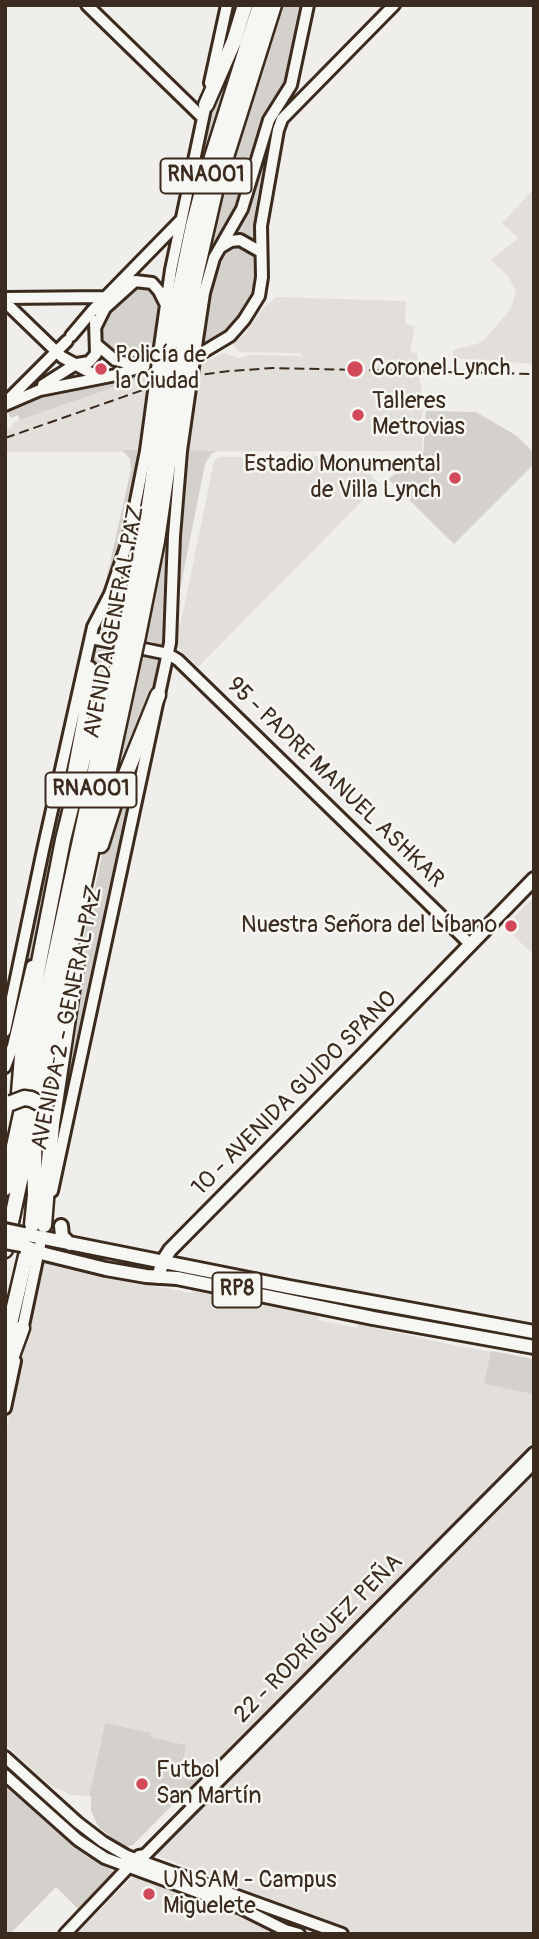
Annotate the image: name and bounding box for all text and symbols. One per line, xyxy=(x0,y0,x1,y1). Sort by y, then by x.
road number: RNA001 xyxy=(160,158,252,194)
place label: Policía de la Ciudad xyxy=(115,342,206,396)
place label: Coronel Lynch xyxy=(371,355,511,383)
marker: Coronel Lynch xyxy=(345,359,365,379)
marker: Policía de la Ciudad xyxy=(93,361,109,377)
place label: Talleres Metrovias xyxy=(372,388,465,442)
marker: Talleres Metrovias xyxy=(350,407,366,423)
place label: Estadio Monumental de Villa Lynch xyxy=(244,451,441,505)
marker: Estadio Monumental de Villa Lynch xyxy=(447,470,463,486)
street label: AVENIDA GENERAL PAZ xyxy=(79,503,151,741)
street label: 95 - PADRE MANUEL ASHKAR xyxy=(221,672,449,894)
road number: RNA001 xyxy=(46,772,136,808)
street label: AVENIDA 2 - GENERAL PAZ xyxy=(27,883,109,1153)
place label: Nuestra Señora del Líbano xyxy=(241,912,497,940)
marker: Nuestra Señora del Líbano xyxy=(503,918,519,934)
street label: 10 - AVENIDA GUIDO SPANO xyxy=(187,986,403,1202)
road number: RP8 xyxy=(212,1272,262,1308)
street label: 22 - RODRÍGUEZ PEÑA xyxy=(229,1549,409,1729)
place label: Futbol San Martín xyxy=(156,1757,262,1811)
marker: Futbol San Martín xyxy=(134,1776,150,1792)
place label: UNSAM - Campus Miguelete xyxy=(163,1867,336,1921)
marker: UNSAM - Campus Miguelete xyxy=(141,1886,157,1902)

